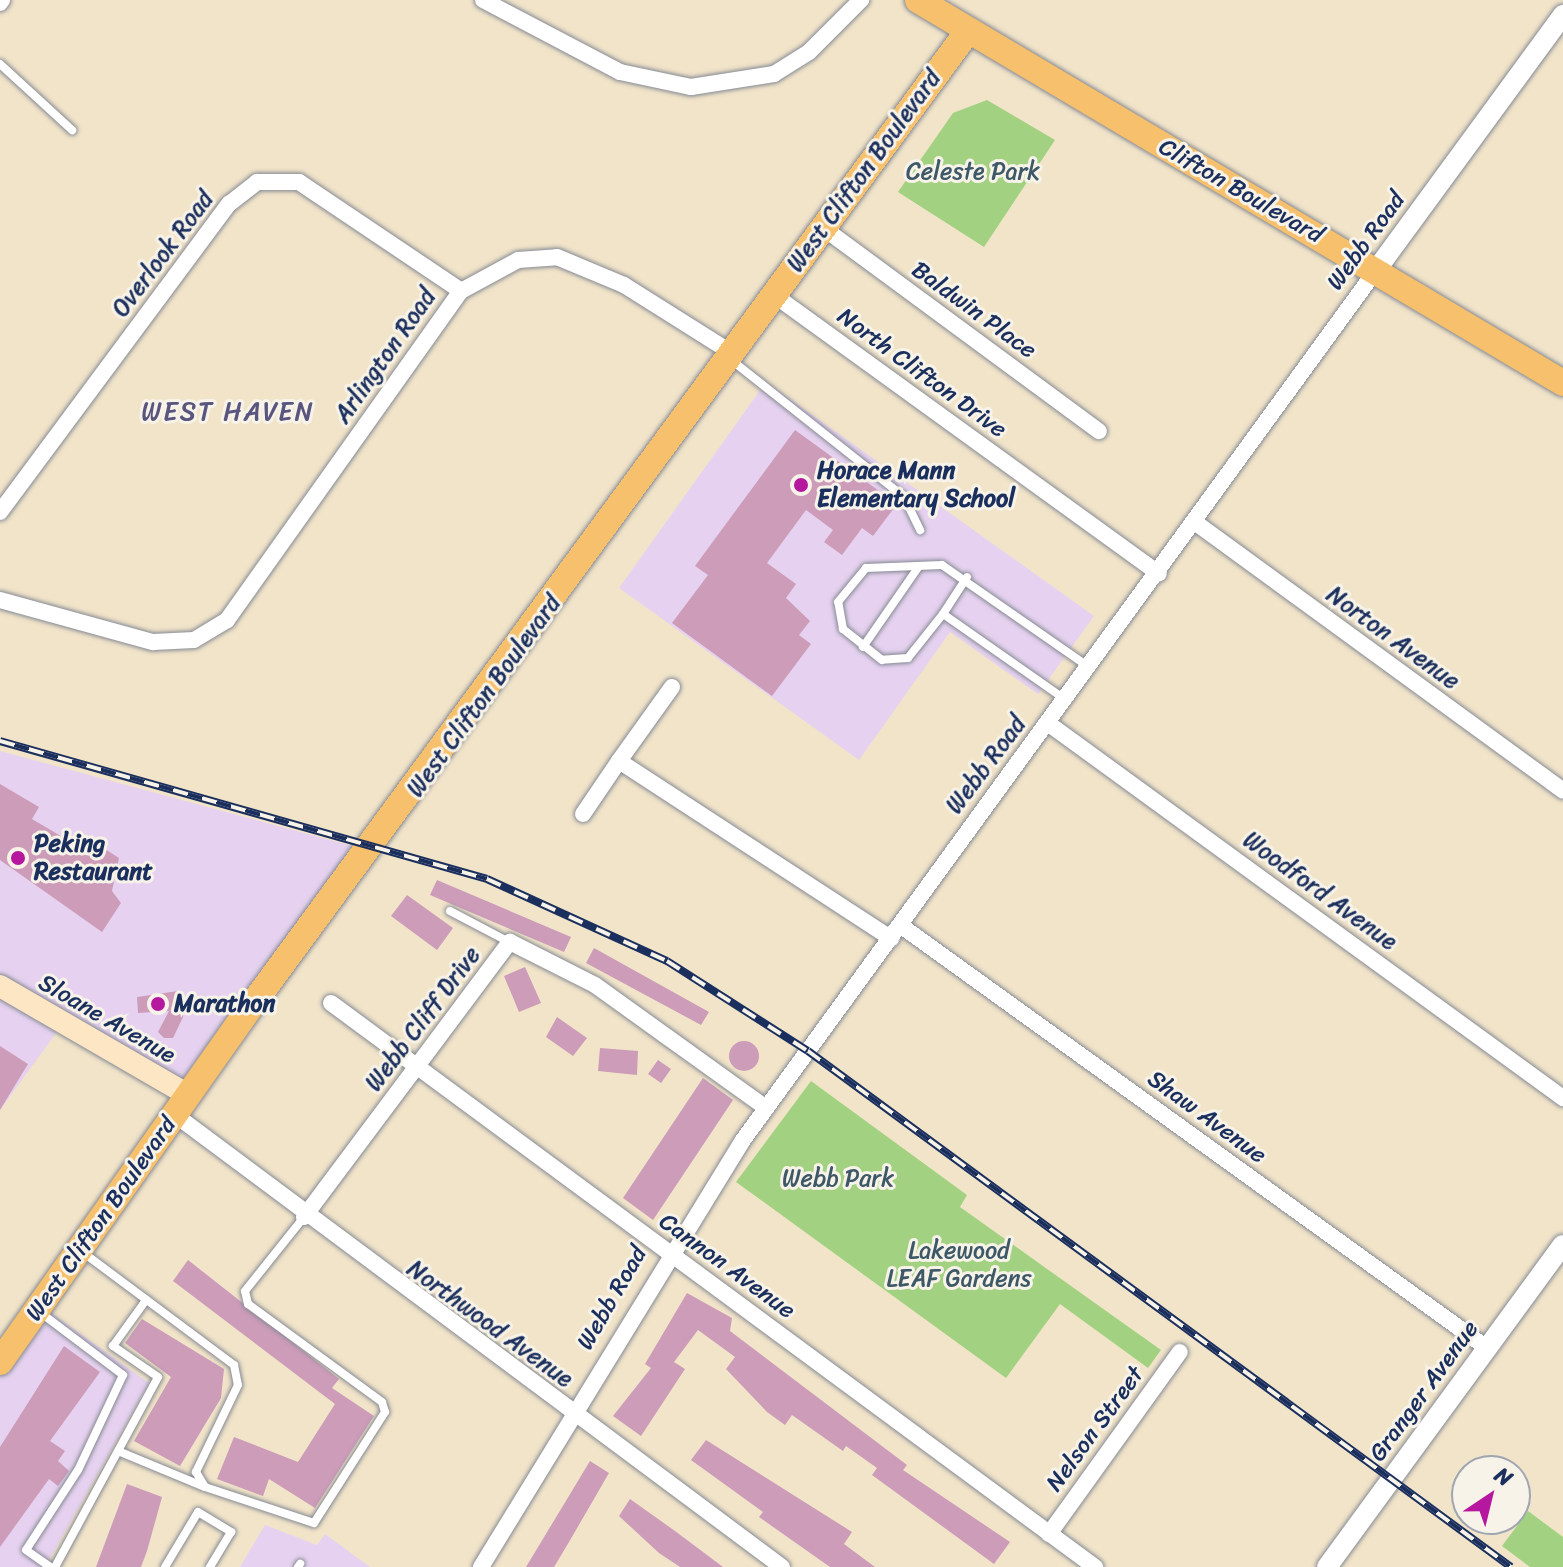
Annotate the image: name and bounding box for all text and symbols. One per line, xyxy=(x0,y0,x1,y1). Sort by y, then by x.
street label: West Clifton Boulevard xyxy=(781,64,947,278)
street label: Clifton Boulevard xyxy=(1154,132,1328,250)
park label: Celeste Park xyxy=(906,158,1040,186)
street label: Overlook Road xyxy=(106,185,220,323)
street label: Webb Road xyxy=(1321,186,1411,296)
street label: Baldwin Place xyxy=(906,255,1042,365)
street label: Arlington Road xyxy=(328,283,442,429)
street label: North Clifton Drive xyxy=(832,302,1012,444)
district label: WEST HAVEN xyxy=(141,396,315,428)
place label: Horace Mann Elementary School xyxy=(817,457,1015,513)
marker: Horace Mann Elementary School xyxy=(792,476,810,494)
street label: Norton Avenue xyxy=(1321,580,1465,696)
street label: West Clifton Boulevard xyxy=(401,589,567,803)
street label: Webb Road xyxy=(940,711,1032,819)
street label: Woodford Avenue xyxy=(1237,826,1403,956)
place label: Peking Restaurant xyxy=(34,830,153,886)
marker: Peking Restaurant xyxy=(9,849,27,867)
street label: Webb Cliff Drive xyxy=(359,941,487,1097)
street label: Sloane Avenue xyxy=(33,968,181,1070)
place label: Marathon xyxy=(174,990,275,1018)
marker: Marathon xyxy=(149,995,167,1013)
street label: Shaw Avenue xyxy=(1142,1064,1272,1170)
street label: West Clifton Boulevard xyxy=(20,1111,182,1327)
park label: Webb Park xyxy=(782,1165,894,1193)
street label: Cannon Avenue xyxy=(653,1207,801,1325)
park label: Lakewood LEAF Gardens xyxy=(886,1237,1032,1293)
street label: Webb Road xyxy=(571,1241,653,1355)
street label: Northwood Avenue xyxy=(401,1254,579,1394)
street label: Granger Avenue xyxy=(1363,1315,1485,1467)
street label: Nelson Street xyxy=(1040,1361,1150,1497)
north arrow xyxy=(1451,1455,1531,1535)
text: N xyxy=(1486,1456,1521,1497)

